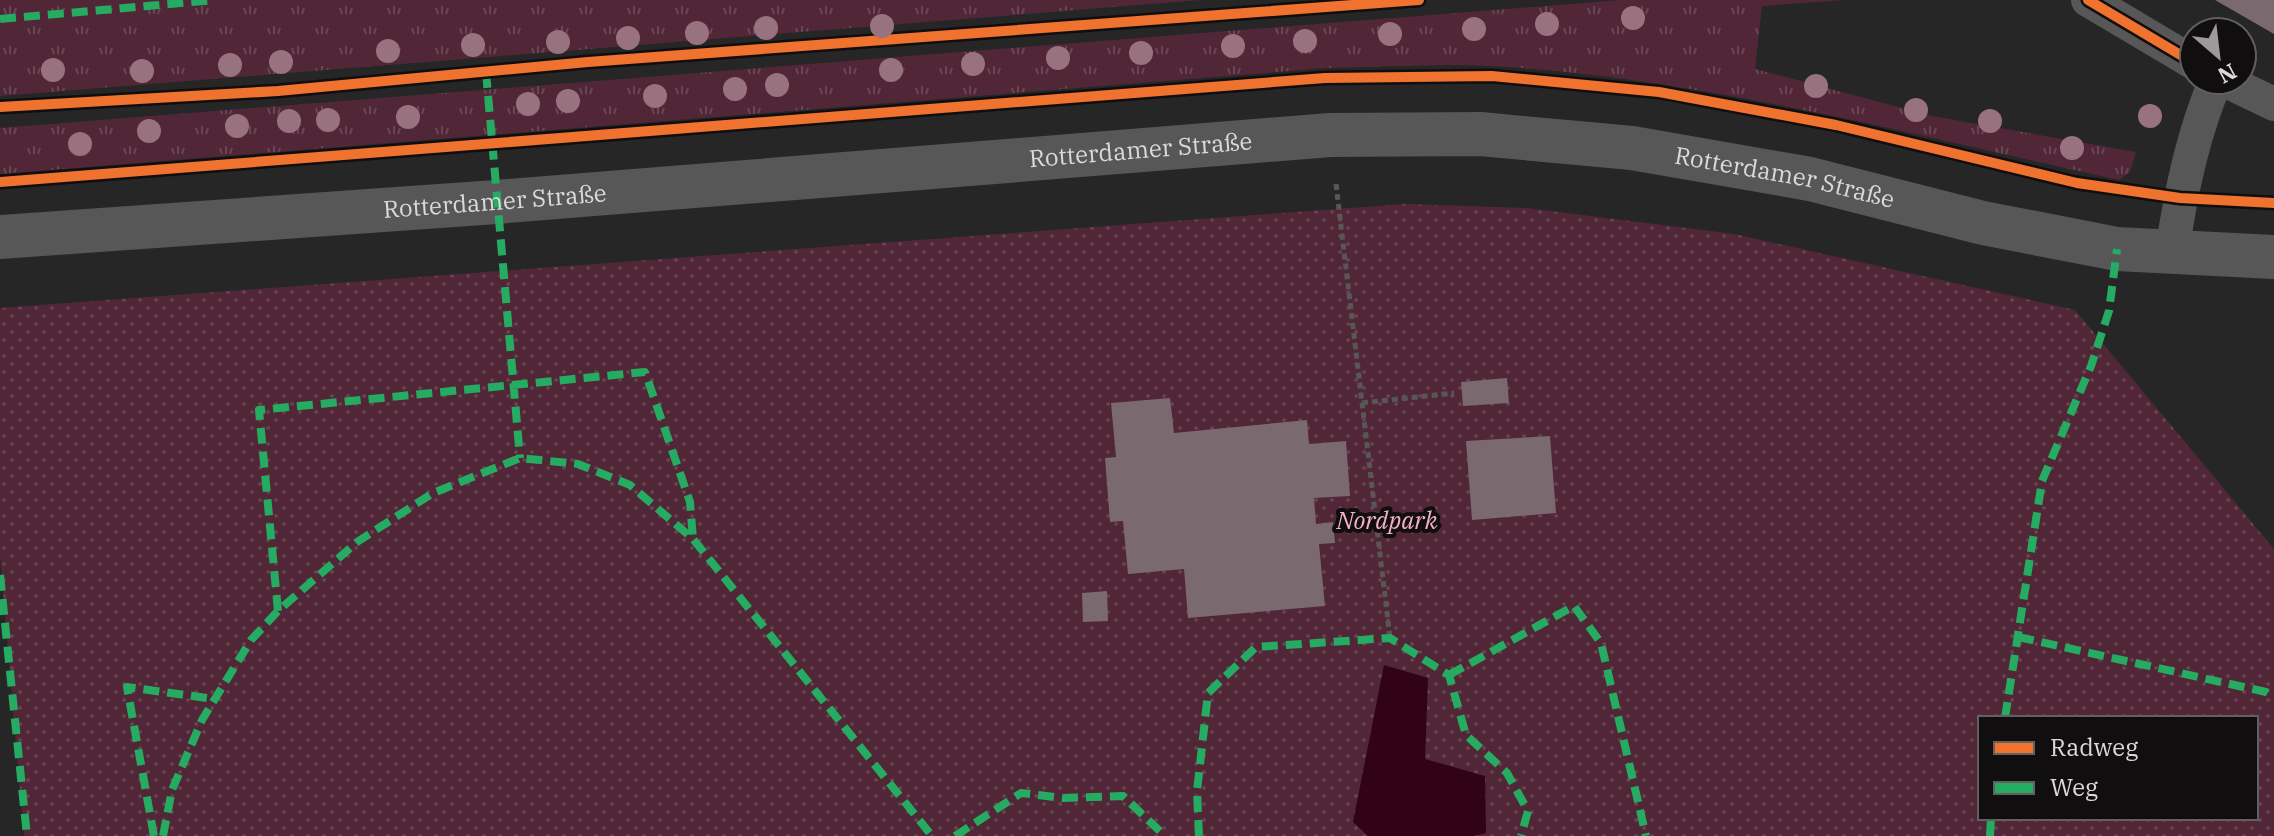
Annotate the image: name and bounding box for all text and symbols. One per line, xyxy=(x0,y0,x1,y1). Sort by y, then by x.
north arrow xyxy=(2178,16,2258,96)
text: N xyxy=(2213,57,2242,91)
street label: Rotterdamer Straße xyxy=(1028,124,1253,174)
street label: Rotterdamer Straße xyxy=(1672,139,1898,215)
street label: Rotterdamer Straße xyxy=(382,176,608,225)
park label: Nordpark xyxy=(1336,504,1438,536)
legend xyxy=(1978,716,2258,820)
text: Radweg xyxy=(2050,731,2138,763)
text: Weg xyxy=(2050,771,2098,803)

